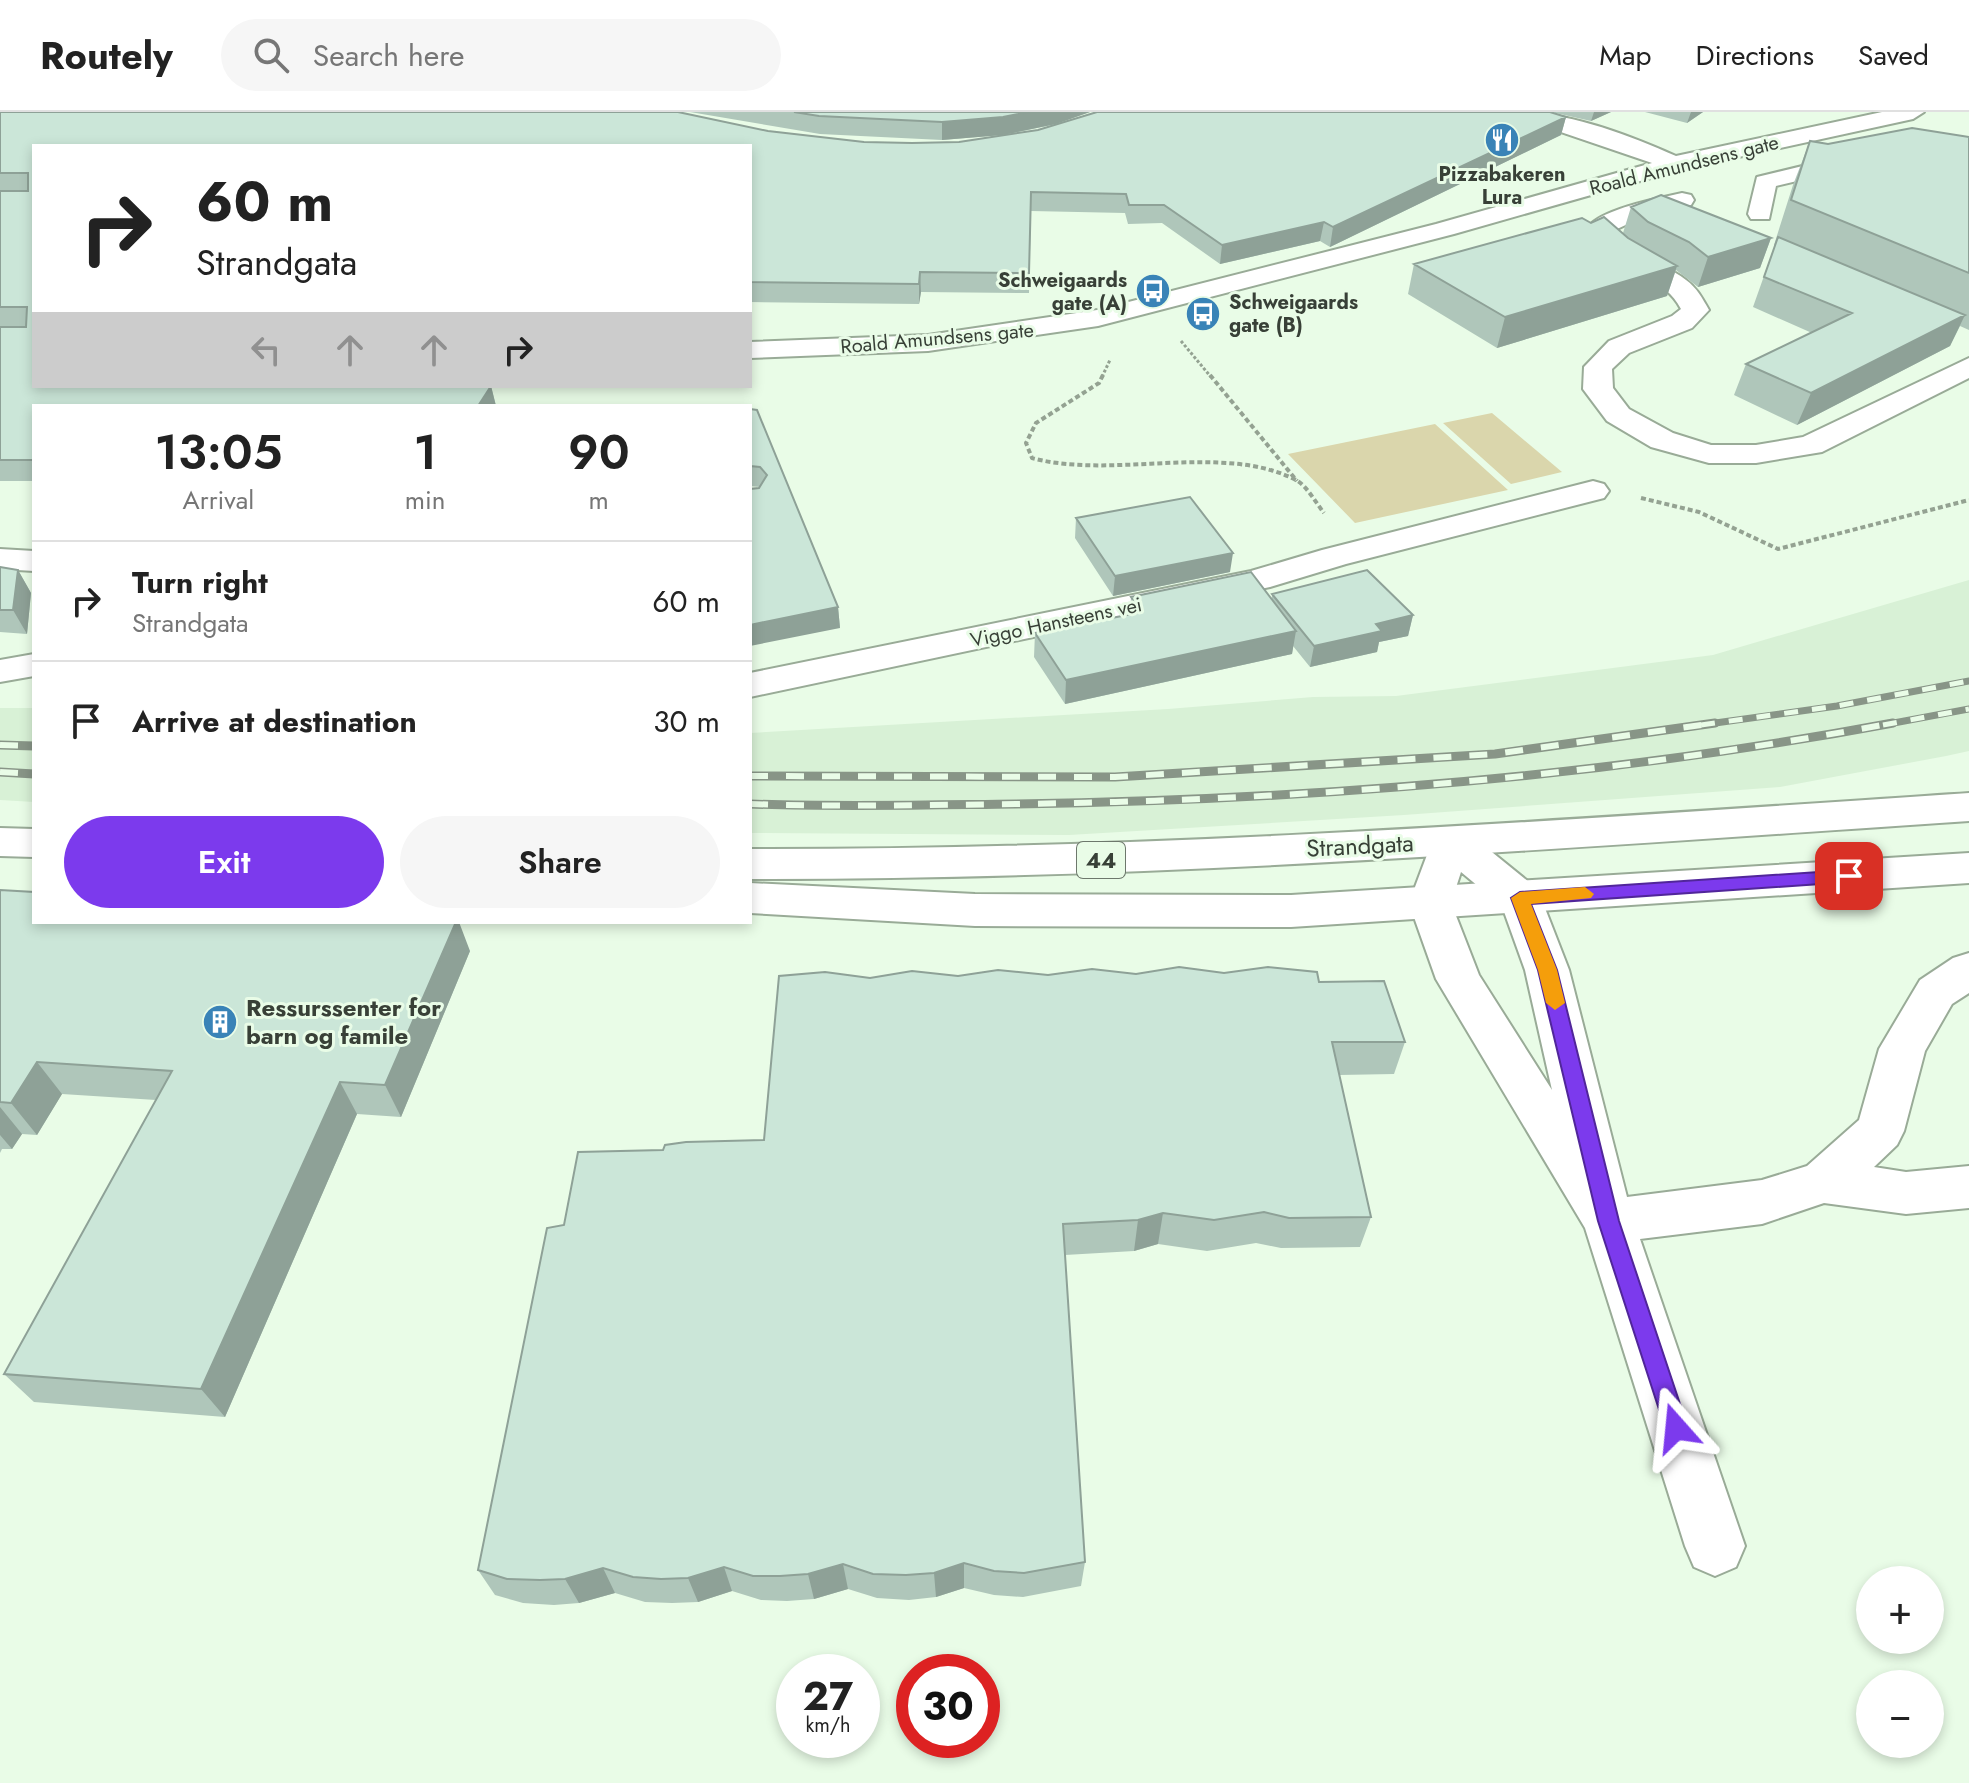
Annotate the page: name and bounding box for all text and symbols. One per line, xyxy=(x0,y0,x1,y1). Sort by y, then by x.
search box xyxy=(221,19,781,91)
text: Routely xyxy=(40,28,173,83)
icon: search xyxy=(249,33,293,77)
text: Search here xyxy=(313,34,465,77)
text: Map xyxy=(1599,35,1651,76)
text: Directions xyxy=(1695,35,1814,76)
text: Saved xyxy=(1858,35,1929,76)
restaurant icon: Pizzabakeren Lura xyxy=(1483,121,1521,159)
street label: Roald Amundsens gate xyxy=(1587,128,1782,203)
place label: Pizzabakeren Lura xyxy=(1439,160,1565,212)
text: 60 m xyxy=(196,161,333,242)
icon: right xyxy=(64,176,168,280)
text: Strandgata xyxy=(196,236,357,288)
place label: Schweigaards gate (A) xyxy=(998,266,1127,318)
bus stop icon: Schweigaards gate (A) xyxy=(1134,272,1172,310)
place label: Schweigaards gate (B) xyxy=(1229,288,1358,340)
bus stop icon: Schweigaards gate (B) xyxy=(1184,295,1222,333)
street label: Roald Amundsens gate xyxy=(839,316,1035,361)
icon: left xyxy=(244,328,288,372)
icon: ahead xyxy=(328,328,372,372)
icon: ahead xyxy=(412,328,456,372)
icon: right xyxy=(496,328,540,372)
text: 13:05 xyxy=(154,418,282,487)
text: 1 xyxy=(413,418,437,487)
text: 90 xyxy=(568,418,630,487)
text: Arrival xyxy=(183,481,254,519)
text: min xyxy=(405,481,446,519)
text: m xyxy=(589,481,609,519)
text: Turn right xyxy=(132,561,268,604)
icon: right xyxy=(64,579,108,623)
text: 60 m xyxy=(652,580,720,623)
street label: Viggo Hansteens vei xyxy=(968,590,1144,655)
text: Strandgata xyxy=(132,604,248,642)
icon: arrive xyxy=(64,699,108,743)
text: Arrive at destination xyxy=(132,700,417,743)
text: 30 m xyxy=(653,700,720,743)
button: Exit xyxy=(64,816,384,908)
button: Share xyxy=(400,816,720,908)
street label: Strandgata xyxy=(1305,825,1415,866)
road number: 44 xyxy=(1077,842,1125,878)
pin xyxy=(1815,842,1883,910)
icon: arrive xyxy=(1827,854,1871,898)
place label: Ressurssenter for barn og famile xyxy=(246,990,441,1053)
building icon: Ressurssenter for barn og famile xyxy=(201,1003,239,1041)
position arrow xyxy=(1634,1386,1718,1470)
map controls xyxy=(1856,1566,1944,1758)
button: + xyxy=(1856,1566,1944,1654)
speed limit sign: 30 xyxy=(896,1654,1000,1758)
text: 27 xyxy=(803,1667,853,1725)
button: − xyxy=(1856,1670,1944,1758)
text: km/h xyxy=(805,1711,851,1740)

